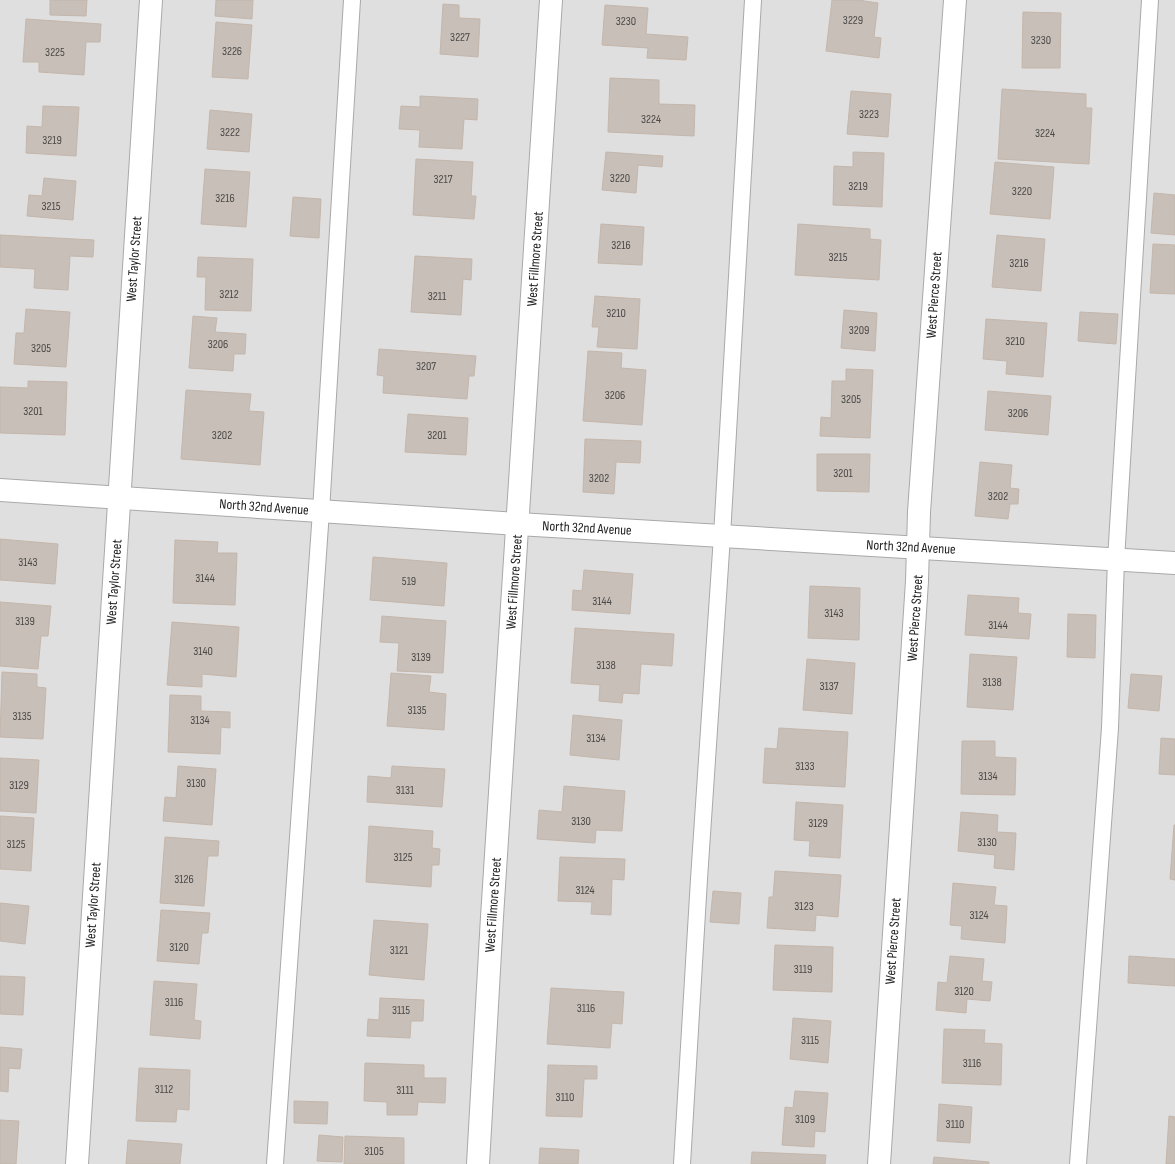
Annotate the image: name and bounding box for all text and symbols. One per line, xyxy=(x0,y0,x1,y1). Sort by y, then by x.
house number: 3229 xyxy=(843,13,863,28)
house number: 3230 xyxy=(616,14,636,29)
house number: 3227 xyxy=(450,30,470,45)
house number: 3230 xyxy=(1031,33,1051,48)
house number: 3226 xyxy=(222,44,242,59)
house number: 3225 xyxy=(45,45,65,60)
house number: 3223 xyxy=(859,107,879,122)
house number: 3224 xyxy=(641,112,661,127)
house number: 3222 xyxy=(220,125,240,140)
house number: 3224 xyxy=(1035,126,1055,141)
house number: 3219 xyxy=(42,133,62,148)
house number: 3220 xyxy=(610,171,630,186)
house number: 3217 xyxy=(434,172,453,187)
house number: 3219 xyxy=(848,179,868,194)
house number: 3220 xyxy=(1012,184,1032,199)
house number: 3216 xyxy=(215,191,235,206)
house number: 3215 xyxy=(41,199,61,214)
street label: West Fillmore Street xyxy=(523,211,547,307)
street label: West Taylor Street xyxy=(123,216,145,302)
house number: 3216 xyxy=(611,238,631,253)
house number: 3215 xyxy=(828,250,848,265)
street label: West Pierce Street xyxy=(922,251,946,339)
house number: 3216 xyxy=(1009,256,1029,271)
house number: 3212 xyxy=(219,287,239,302)
house number: 3211 xyxy=(428,289,447,304)
house number: 3210 xyxy=(606,306,626,321)
house number: 3209 xyxy=(849,323,869,338)
house number: 3210 xyxy=(1005,334,1025,349)
house number: 3206 xyxy=(208,337,228,352)
house number: 3205 xyxy=(31,341,51,356)
house number: 3207 xyxy=(416,359,436,374)
house number: 3206 xyxy=(605,388,625,403)
house number: 3205 xyxy=(841,392,861,407)
house number: 3201 xyxy=(23,404,44,419)
house number: 3206 xyxy=(1008,406,1028,421)
house number: 3202 xyxy=(212,428,232,443)
house number: 3201 xyxy=(427,428,448,443)
house number: 3201 xyxy=(833,466,854,481)
house number: 3202 xyxy=(589,471,609,486)
house number: 3202 xyxy=(988,489,1008,504)
street label: North 32nd Avenue xyxy=(219,495,309,519)
street label: North 32nd Avenue xyxy=(542,517,632,539)
street label: West Fillmore Street xyxy=(502,534,526,630)
street label: North 32nd Avenue xyxy=(866,536,956,558)
street label: West Taylor Street xyxy=(103,539,125,625)
house number: 3143 xyxy=(18,555,38,570)
house number: 3144 xyxy=(195,571,215,586)
house number: 519 xyxy=(402,574,416,589)
street label: West Pierce Street xyxy=(903,574,927,662)
house number: 3144 xyxy=(592,594,612,609)
house number: 3143 xyxy=(824,606,844,621)
house number: 3139 xyxy=(15,614,35,629)
house number: 3144 xyxy=(988,618,1008,633)
house number: 3140 xyxy=(193,644,213,659)
house number: 3139 xyxy=(411,650,431,665)
house number: 3138 xyxy=(596,658,616,673)
house number: 3138 xyxy=(982,675,1002,690)
house number: 3137 xyxy=(819,679,839,694)
house number: 3135 xyxy=(407,703,427,718)
house number: 3135 xyxy=(12,709,32,724)
house number: 3134 xyxy=(190,713,210,728)
house number: 3134 xyxy=(586,731,606,746)
house number: 3133 xyxy=(795,759,815,774)
house number: 3134 xyxy=(978,769,998,784)
house number: 3130 xyxy=(186,776,206,791)
house number: 3129 xyxy=(9,778,29,793)
house number: 3131 xyxy=(396,783,415,798)
house number: 3130 xyxy=(571,814,591,829)
house number: 3129 xyxy=(808,816,828,831)
house number: 3130 xyxy=(977,835,997,850)
house number: 3125 xyxy=(6,837,26,852)
house number: 3125 xyxy=(393,850,413,865)
street label: West Fillmore Street xyxy=(481,857,505,953)
street label: West Taylor Street xyxy=(82,862,104,948)
house number: 3126 xyxy=(174,872,194,887)
house number: 3124 xyxy=(575,883,595,898)
street label: West Pierce Street xyxy=(881,897,905,985)
house number: 3123 xyxy=(794,899,814,914)
house number: 3124 xyxy=(969,908,989,923)
house number: 3120 xyxy=(169,940,189,955)
house number: 3121 xyxy=(390,943,409,958)
house number: 3119 xyxy=(794,962,812,977)
house number: 3120 xyxy=(954,984,974,999)
house number: 3116 xyxy=(165,995,183,1010)
house number: 3116 xyxy=(577,1001,595,1016)
house number: 3115 xyxy=(392,1003,410,1018)
house number: 3115 xyxy=(801,1033,819,1048)
house number: 3116 xyxy=(963,1056,981,1071)
house number: 3112 xyxy=(155,1082,173,1097)
house number: 3111 xyxy=(396,1083,415,1098)
house number: 3110 xyxy=(556,1090,574,1105)
house number: 3109 xyxy=(795,1112,815,1127)
house number: 3110 xyxy=(946,1117,964,1132)
house number: 3105 xyxy=(364,1144,384,1159)

